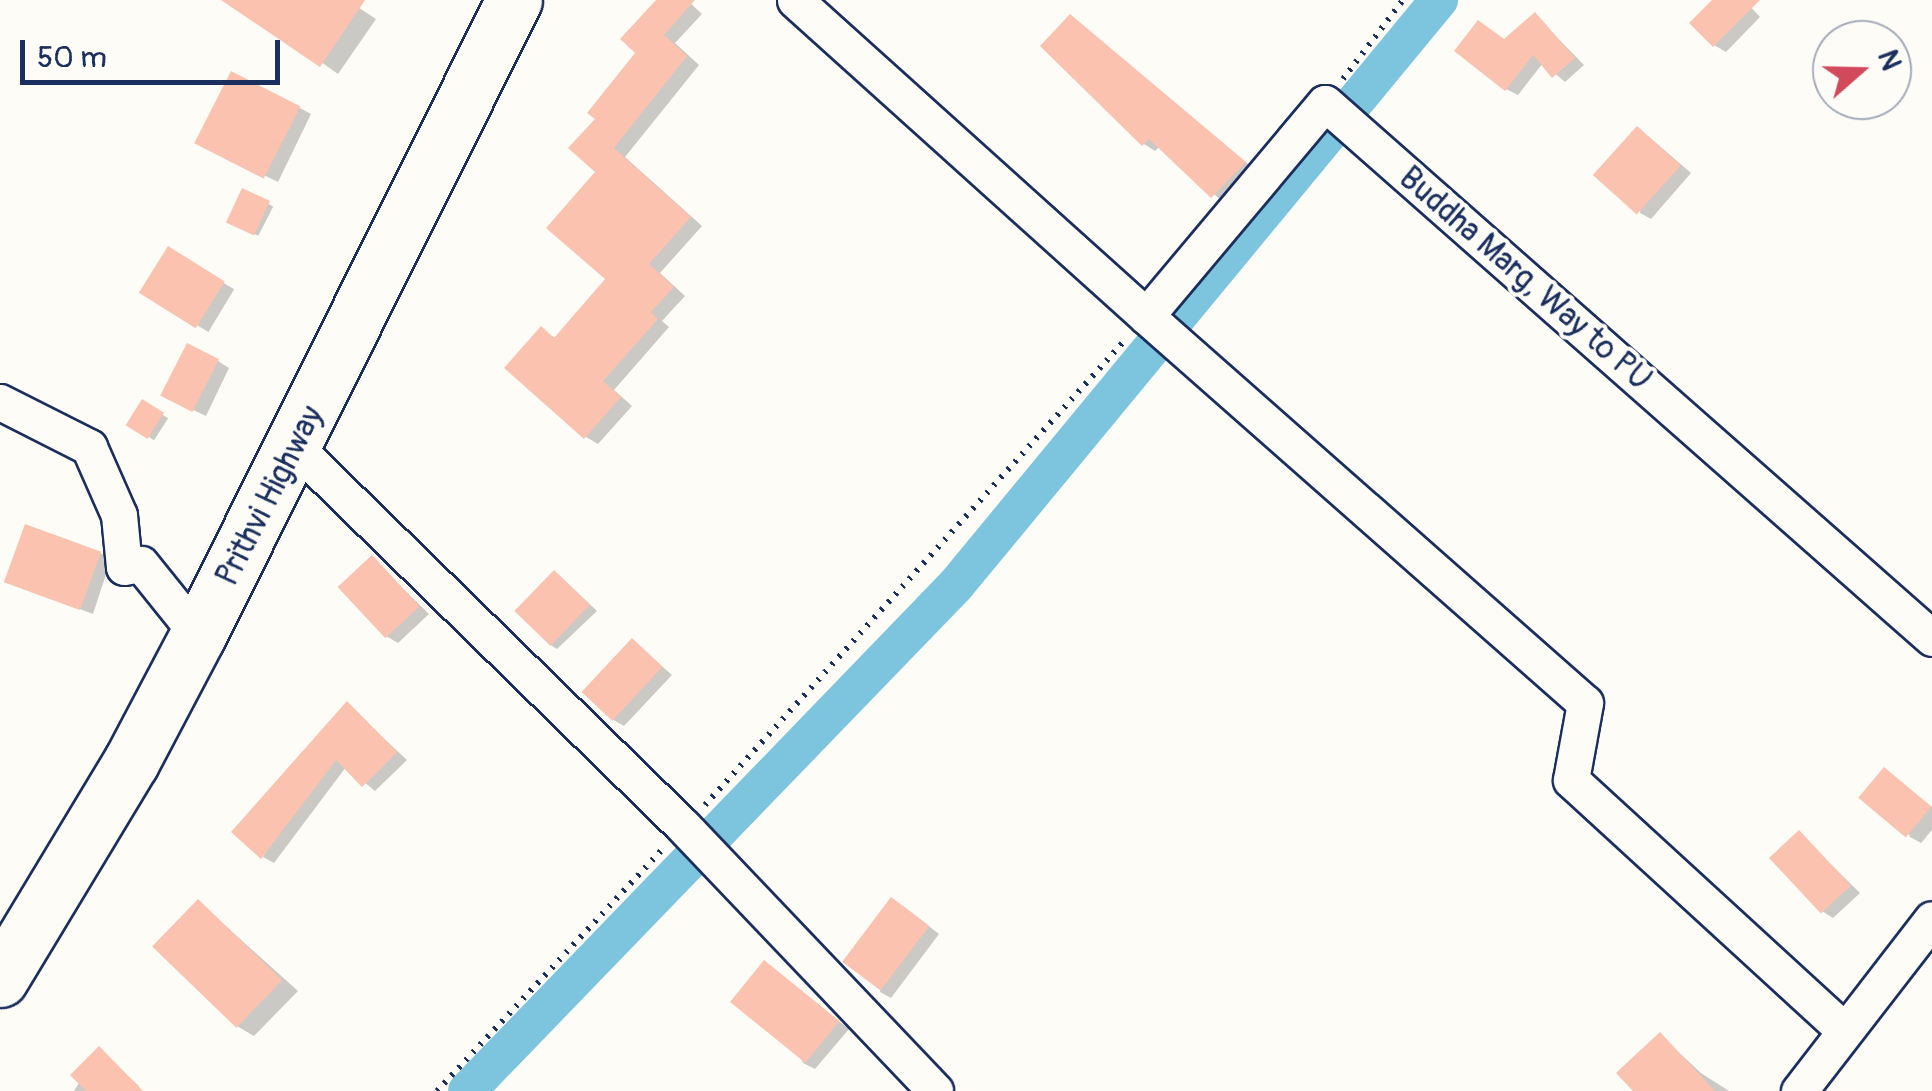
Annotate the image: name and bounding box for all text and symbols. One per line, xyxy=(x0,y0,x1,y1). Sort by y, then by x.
scale bar xyxy=(25,20,285,82)
north arrow xyxy=(1812,20,1912,120)
text: 50 m xyxy=(37,39,107,76)
text: N xyxy=(1869,45,1908,75)
street label: Buddha Marg, Way to PU xyxy=(1391,159,1659,399)
street label: Prithvi Highway xyxy=(208,400,332,592)

